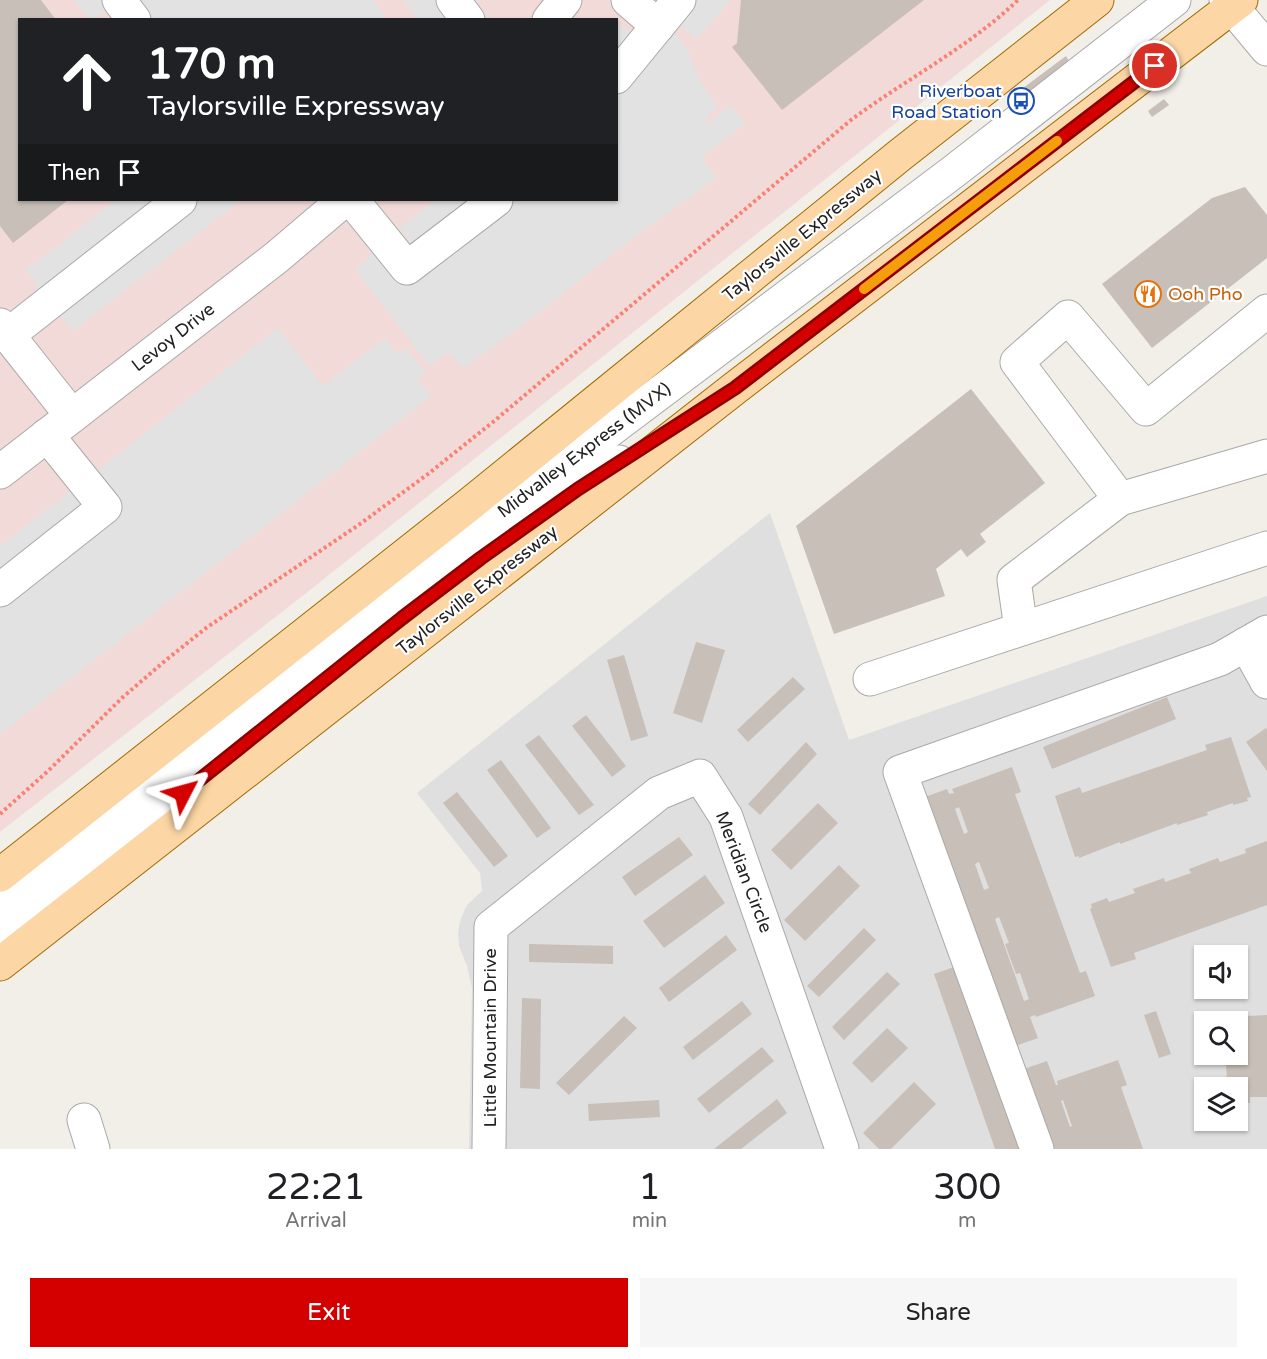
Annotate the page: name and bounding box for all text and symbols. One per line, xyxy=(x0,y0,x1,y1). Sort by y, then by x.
text: 170 m xyxy=(147,39,276,90)
pin xyxy=(1129,40,1180,91)
icon: ahead xyxy=(48,42,126,120)
icon: arrive xyxy=(1138,49,1171,82)
place label: Riverboat Road Station xyxy=(891,80,1002,123)
bus stop icon: Riverboat Road Station xyxy=(1006,86,1036,116)
text: Taylorsville Expressway xyxy=(147,90,444,123)
icon: arrive xyxy=(113,156,146,189)
text: Then xyxy=(48,160,101,186)
street label: Taylorsville Expressway xyxy=(718,164,886,306)
restaurant icon: Ooh Pho xyxy=(1133,279,1163,309)
place label: Ooh Pho xyxy=(1168,283,1243,305)
street label: Levoy Drive xyxy=(127,298,219,376)
street label: Midvalley Express (MVX) xyxy=(493,378,675,522)
street label: Taylorsville Expressway xyxy=(392,520,562,660)
position arrow xyxy=(151,761,215,825)
street label: Meridian Circle xyxy=(711,808,777,936)
map controls xyxy=(1194,945,1248,1131)
button: sound xyxy=(1194,945,1248,999)
street label: Little Mountain Drive xyxy=(479,948,501,1128)
button: search xyxy=(1194,1011,1248,1065)
button: layers xyxy=(1194,1077,1248,1131)
text: 22:21 xyxy=(266,1166,366,1209)
text: 1 xyxy=(638,1166,661,1209)
text: 300 xyxy=(933,1166,1001,1209)
text: Arrival xyxy=(285,1209,347,1233)
text: min xyxy=(632,1209,667,1233)
text: m xyxy=(958,1209,976,1233)
button: Exit xyxy=(30,1278,628,1347)
button: Share xyxy=(640,1278,1237,1347)

